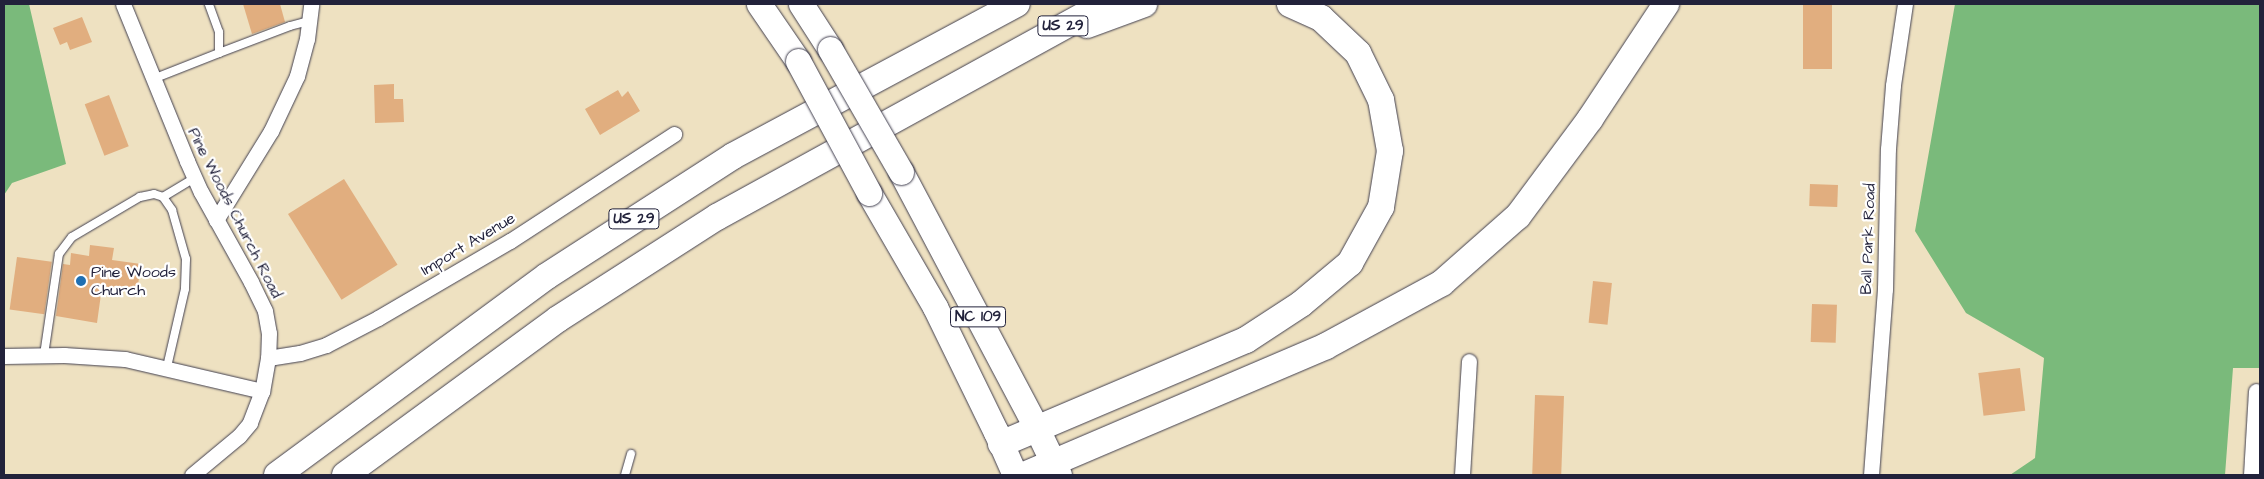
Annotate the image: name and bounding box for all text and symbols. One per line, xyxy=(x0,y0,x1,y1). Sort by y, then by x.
road number: US 29 xyxy=(1037,14,1089,38)
street label: Pine Woods Church Road xyxy=(184,125,286,301)
street label: Ball Park Road xyxy=(1856,183,1880,295)
road number: US 29 xyxy=(608,206,660,232)
street label: Import Avenue xyxy=(417,208,519,280)
place label: Pine Woods Church xyxy=(91,262,176,300)
marker: Pine Woods Church xyxy=(75,275,87,287)
road number: NC 109 xyxy=(949,304,1007,330)

